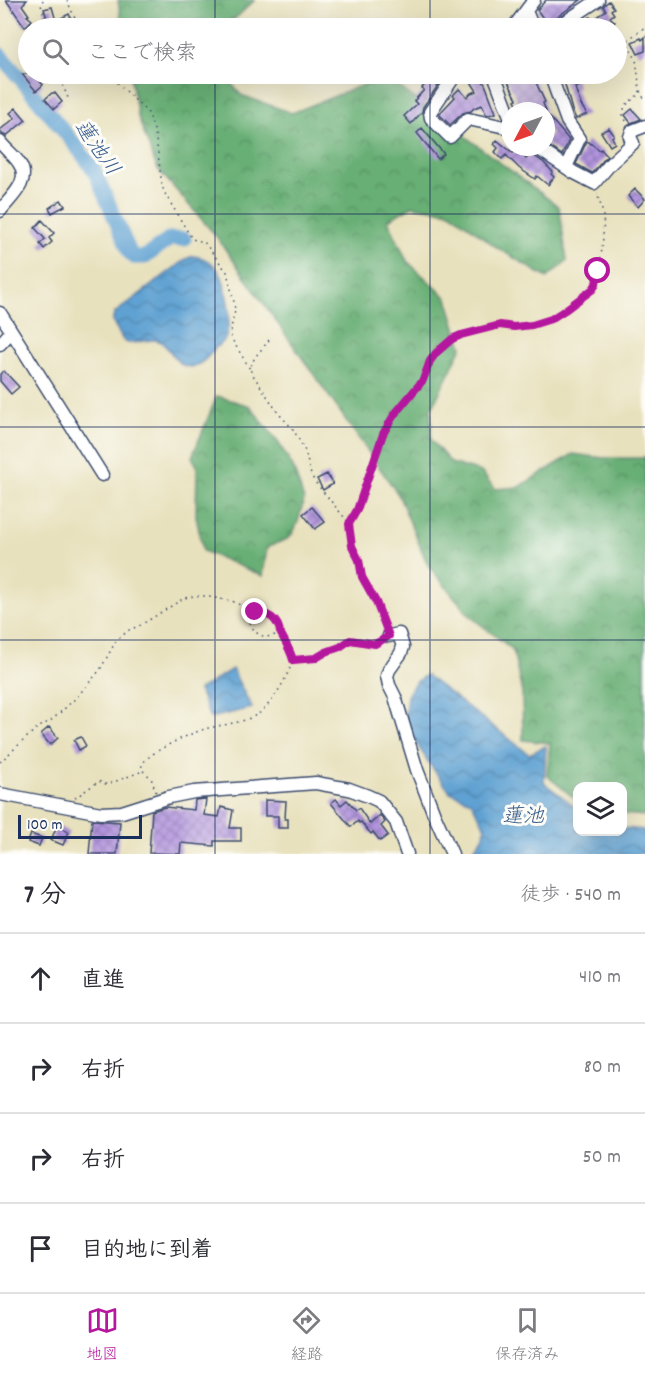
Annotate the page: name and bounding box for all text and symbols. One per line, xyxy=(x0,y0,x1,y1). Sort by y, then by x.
search box xyxy=(18,18,627,84)
icon: search xyxy=(39,35,72,68)
text: ここで検索 xyxy=(87,39,197,70)
north arrow xyxy=(501,102,555,156)
water label: 蓮池川 xyxy=(65,114,126,183)
route start xyxy=(584,257,610,283)
route end xyxy=(241,598,267,624)
map controls xyxy=(573,782,627,836)
button: layers xyxy=(573,782,627,836)
water label: 蓮池 xyxy=(502,803,545,833)
scale bar xyxy=(18,812,142,840)
text: 100 m xyxy=(27,814,63,837)
text: 7 分 xyxy=(24,878,66,915)
text: 徒歩 · 540 m xyxy=(520,882,621,910)
icon: ahead xyxy=(24,962,57,995)
text: 410 m xyxy=(579,964,621,992)
text: 直進 xyxy=(81,966,125,997)
icon: right xyxy=(24,1052,57,1085)
text: 80 m xyxy=(584,1054,621,1082)
text: 右折 xyxy=(81,1056,125,1087)
icon: right xyxy=(24,1142,57,1175)
text: 50 m xyxy=(583,1144,621,1172)
text: 右折 xyxy=(81,1146,125,1177)
icon: arrive xyxy=(24,1232,57,1265)
text: 目的地に到着 xyxy=(81,1236,213,1267)
tab: 地図 xyxy=(86,1304,119,1367)
tab: 経路 xyxy=(290,1304,323,1367)
tab: 保存済み xyxy=(495,1304,559,1367)

